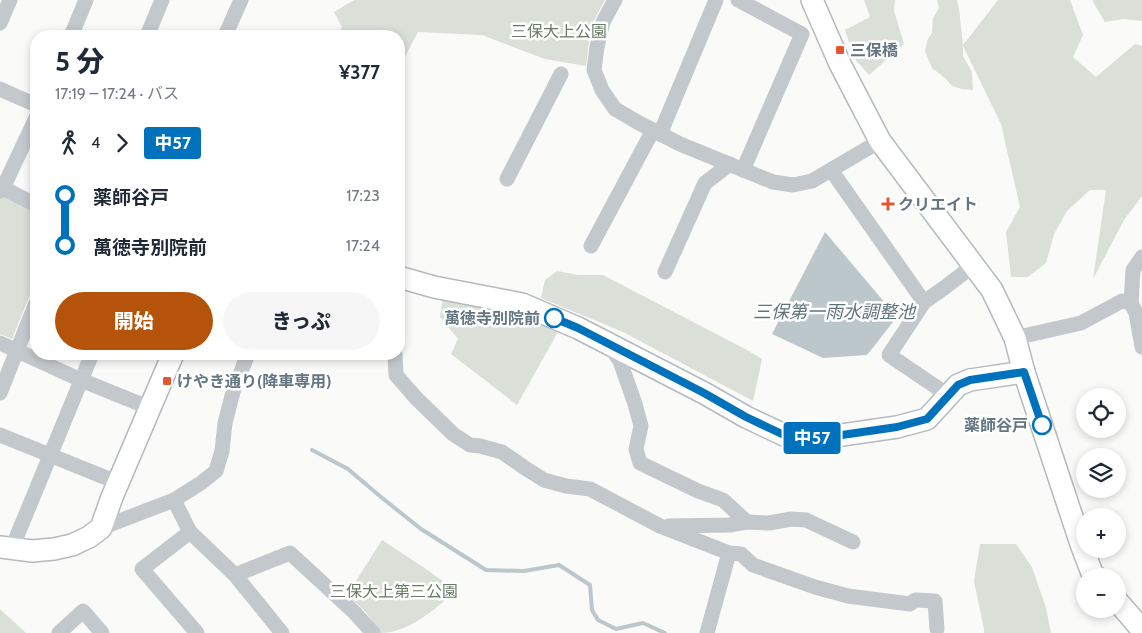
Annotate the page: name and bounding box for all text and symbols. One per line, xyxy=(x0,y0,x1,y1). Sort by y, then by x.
park label: 三保大上公園 xyxy=(511,22,607,41)
place label: 三保橋 xyxy=(850,41,898,60)
text: 5 分 xyxy=(55,44,104,78)
marker: 三保橋 xyxy=(834,44,846,56)
text: ¥377 xyxy=(339,61,380,84)
text: 17:19 – 17:24 · バス xyxy=(55,84,179,103)
icon: walk xyxy=(55,129,83,157)
icon: forward xyxy=(108,129,136,157)
text: 中57 xyxy=(154,132,191,154)
text: 4 xyxy=(91,133,100,152)
text: 薬師谷戸 xyxy=(93,186,169,209)
text: 17:23 xyxy=(346,186,380,205)
place label: クリエイト xyxy=(898,195,978,214)
marker: クリエイト xyxy=(882,198,894,210)
text: 萬徳寺別院前 xyxy=(93,236,207,259)
text: 17:24 xyxy=(346,236,380,255)
button: 開始 xyxy=(55,292,213,350)
button: きっぷ xyxy=(223,292,380,350)
water label: 三保第一雨水調整池 xyxy=(753,301,917,323)
marker: 萬徳寺別院前 xyxy=(544,308,564,328)
place label: 萬徳寺別院前 xyxy=(444,309,540,328)
place label: けやき通り(降車専用) xyxy=(177,372,332,391)
marker: けやき通り(降車専用) xyxy=(161,375,173,387)
map controls xyxy=(1076,388,1126,618)
button: locate xyxy=(1076,388,1126,438)
marker: 薬師谷戸 xyxy=(1032,415,1052,435)
place label: 薬師谷戸 xyxy=(964,416,1028,435)
line badge: 中57 xyxy=(783,422,841,454)
text: 中57 xyxy=(794,427,830,449)
button: layers xyxy=(1076,448,1126,498)
button: + xyxy=(1076,508,1126,558)
button: − xyxy=(1076,568,1126,618)
park label: 三保大上第三公園 xyxy=(330,582,458,601)

